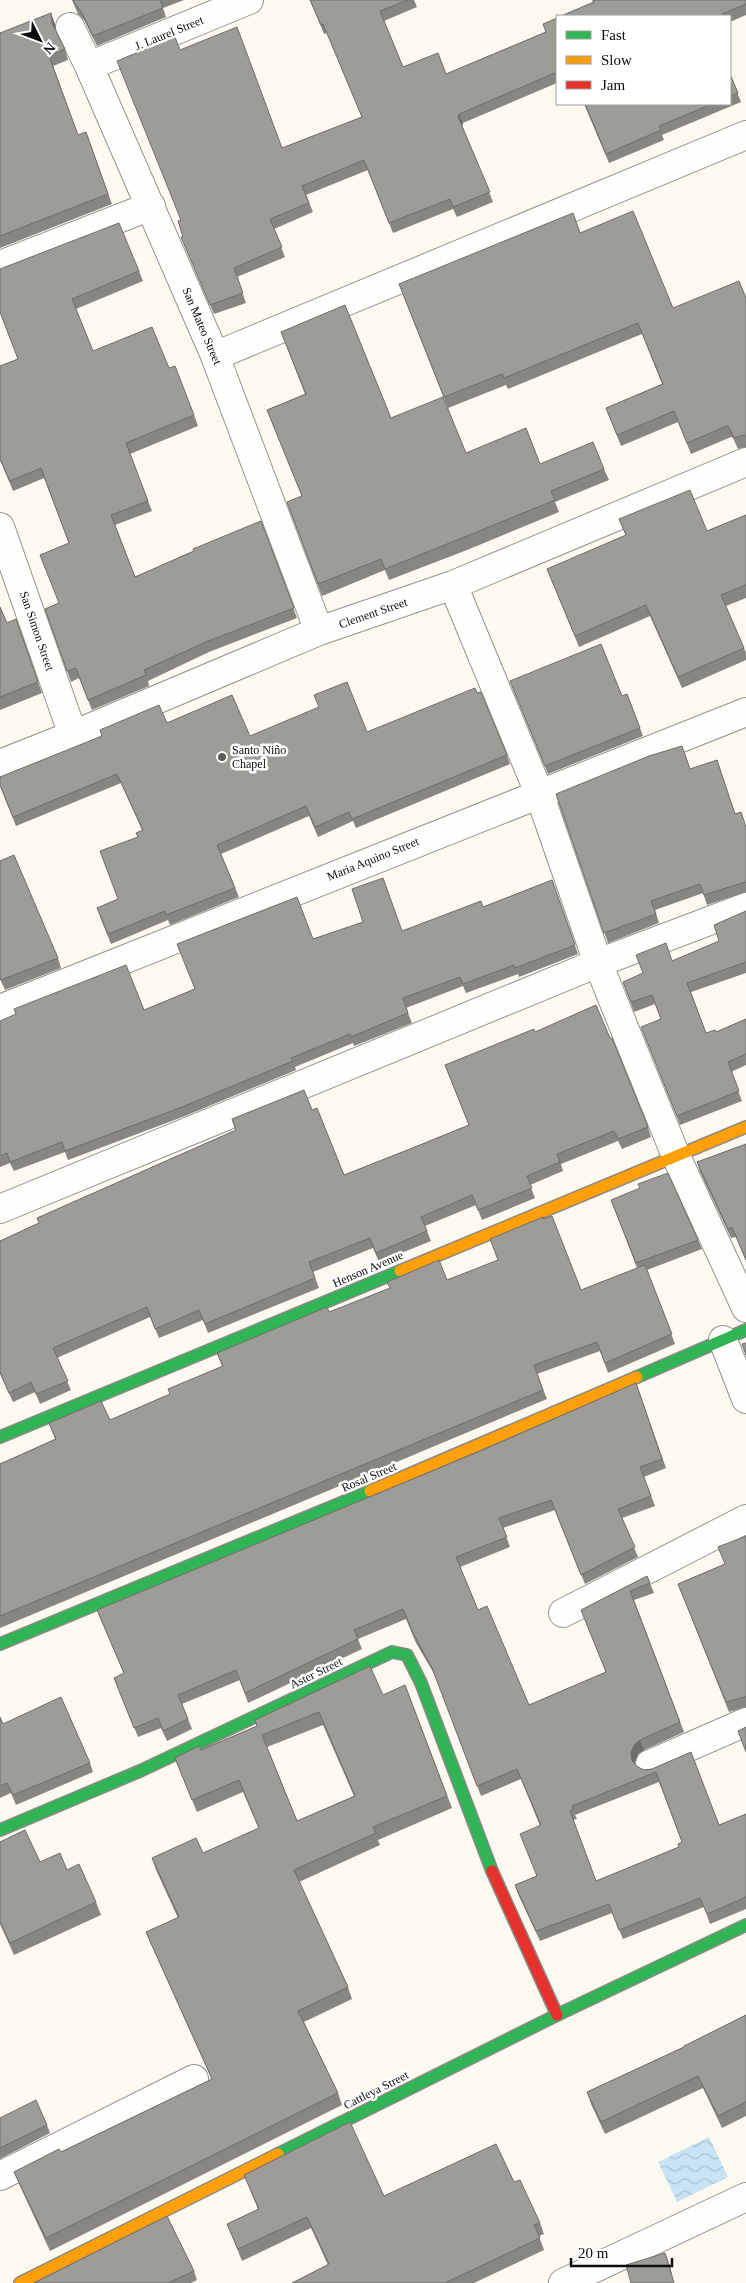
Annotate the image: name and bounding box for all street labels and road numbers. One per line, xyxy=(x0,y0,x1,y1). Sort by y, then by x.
street label: J. Laurel Street xyxy=(133,13,206,53)
street label: San Mateo Street xyxy=(179,285,225,367)
street label: San Simon Street xyxy=(17,589,57,673)
street label: Clement Street xyxy=(337,595,410,631)
street label: Maria Aquino Street xyxy=(325,834,422,884)
street label: Henson Avenue xyxy=(331,1248,405,1290)
street label: Rosal Street xyxy=(339,1459,399,1495)
street label: Aster Street xyxy=(287,1654,345,1692)
street label: Cattleya Street xyxy=(341,2067,411,2112)

